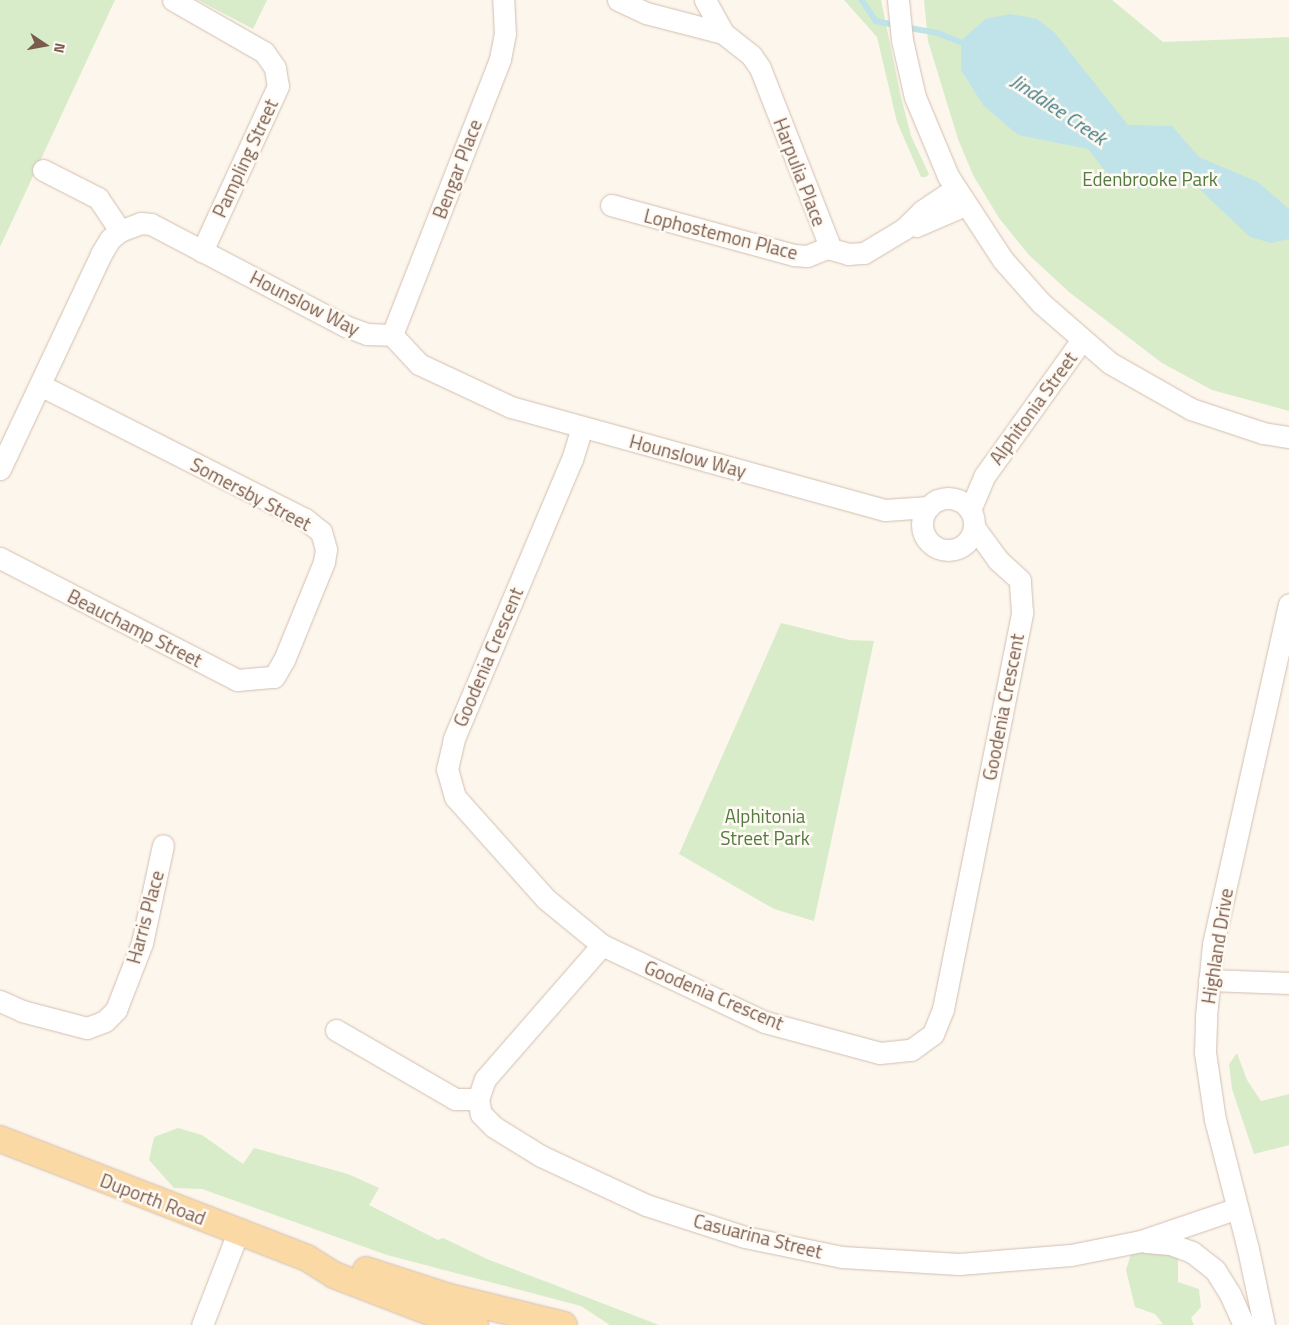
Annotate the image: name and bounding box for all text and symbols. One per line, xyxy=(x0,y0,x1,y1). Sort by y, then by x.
north arrow xyxy=(20,20,70,70)
text: N xyxy=(49,41,71,55)
water label: Jindalee Creek xyxy=(1007,68,1111,150)
street label: Pampling Street xyxy=(208,95,282,221)
street label: Harpulia Place xyxy=(769,115,831,229)
street label: Bengar Place xyxy=(428,116,486,222)
park label: Edenbrooke Park xyxy=(1082,168,1218,190)
street label: Lophostemon Place xyxy=(642,204,800,264)
street label: Hounslow Way xyxy=(246,266,364,340)
street label: Alphitonia Street xyxy=(984,347,1082,469)
street label: Hounslow Way xyxy=(627,429,749,483)
street label: Somersby Street xyxy=(187,453,315,535)
street label: Beauchamp Street xyxy=(64,584,206,672)
street label: Goodenia Crescent xyxy=(448,584,528,730)
street label: Goodenia Crescent xyxy=(978,632,1028,782)
park label: Alphitonia Street Park xyxy=(720,805,810,849)
street label: Harris Place xyxy=(122,868,168,966)
street label: Highland Drive xyxy=(1197,887,1237,1005)
street label: Goodenia Crescent xyxy=(641,955,787,1035)
street label: Duporth Road xyxy=(97,1168,209,1230)
street label: Casuarina Street xyxy=(691,1209,825,1263)

